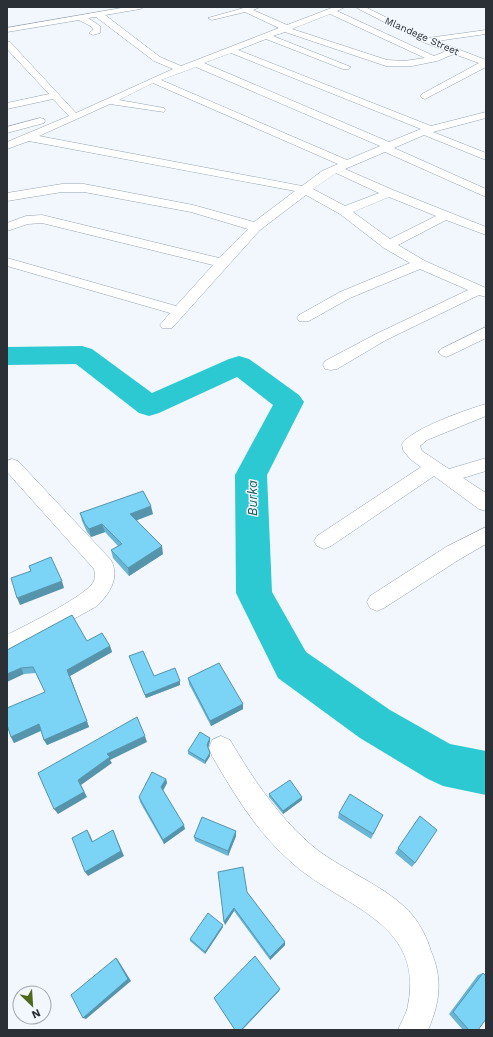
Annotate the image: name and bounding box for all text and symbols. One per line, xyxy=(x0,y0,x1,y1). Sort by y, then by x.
street label: Mlandege Street xyxy=(383,15,462,58)
water label: Burka xyxy=(245,480,260,516)
north arrow xyxy=(12,985,52,1025)
text: N xyxy=(30,1006,42,1021)

